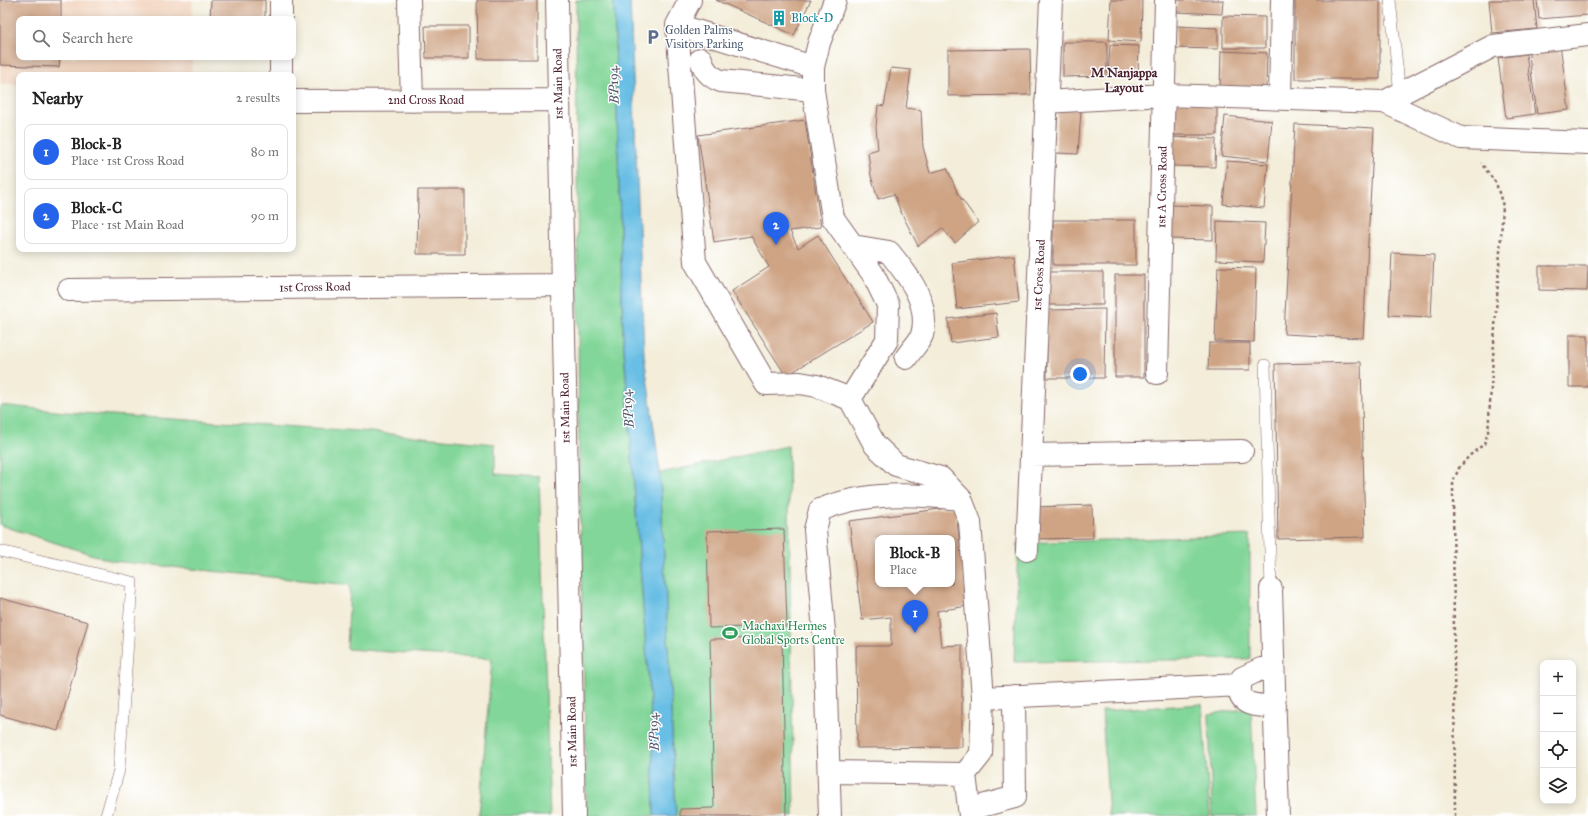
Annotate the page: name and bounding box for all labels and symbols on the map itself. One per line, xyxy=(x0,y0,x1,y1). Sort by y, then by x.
building icon: Block-D xyxy=(770,9,788,27)
place label: Block-D xyxy=(791,11,833,25)
place label: Golden Palms Visitors Parking xyxy=(664,23,744,52)
parking icon: Golden Palms Visitors Parking xyxy=(644,28,662,46)
street label: 1st Main Road xyxy=(550,48,566,120)
water label: BP194 xyxy=(605,65,623,105)
district label: M Nanjappa Layout xyxy=(1091,65,1158,96)
street label: 2nd Cross Road xyxy=(388,93,464,107)
street label: 1st A Cross Road xyxy=(1154,146,1170,228)
pin: 2 xyxy=(763,212,789,245)
street label: 1st Cross Road xyxy=(1030,239,1048,311)
street label: 1st Cross Road xyxy=(279,279,351,295)
your location xyxy=(1070,364,1090,384)
street label: 1st Main Road xyxy=(557,372,573,444)
water label: BP194 xyxy=(618,388,638,430)
pin: 1 xyxy=(902,600,928,633)
place label: Machaxi Hermes Global Sports Centre xyxy=(742,619,845,647)
sports icon: Machaxi Hermes Global Sports Centre xyxy=(721,624,739,642)
street label: 1st Main Road xyxy=(564,696,580,768)
water label: BP194 xyxy=(645,712,663,752)

